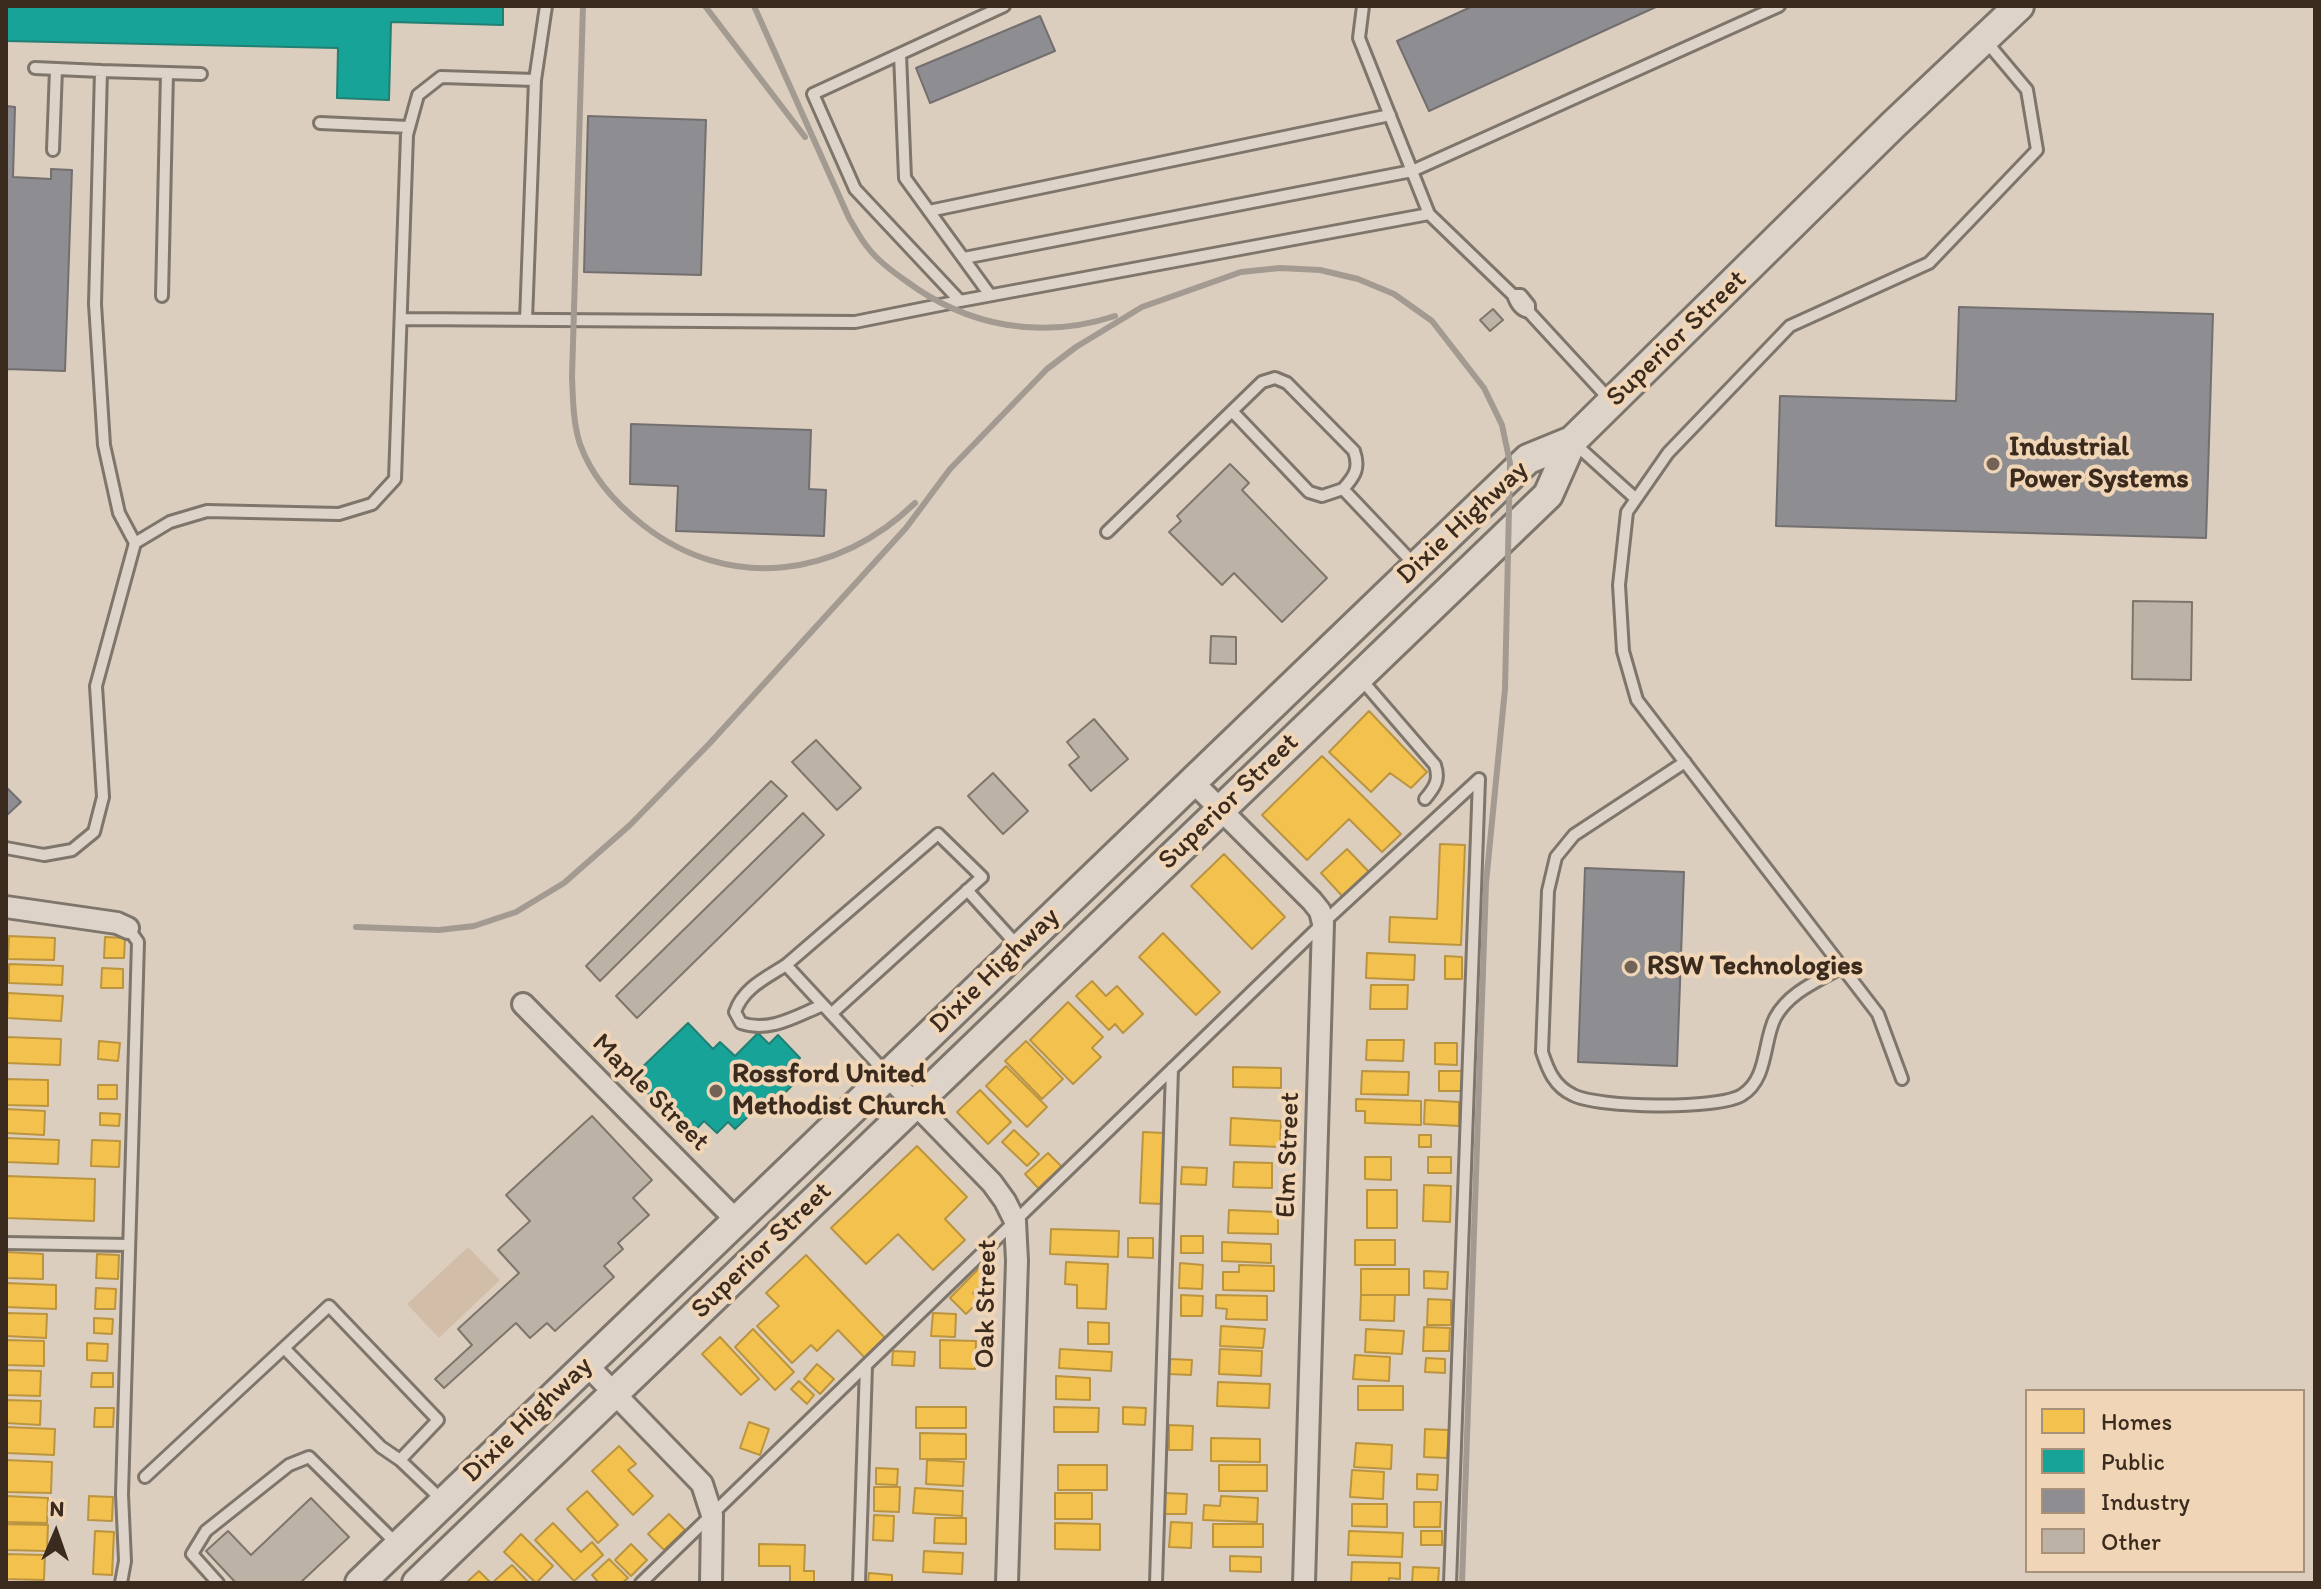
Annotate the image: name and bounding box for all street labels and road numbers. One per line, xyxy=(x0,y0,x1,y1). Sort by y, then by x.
street label: Superior Street xyxy=(1600,263,1754,415)
street label: Dixie Highway xyxy=(1390,454,1536,592)
street label: Superior Street xyxy=(1152,726,1306,878)
street label: Dixie Highway xyxy=(923,901,1067,1041)
street label: Maple Street xyxy=(584,1027,716,1159)
street label: Elm Street xyxy=(1270,1091,1308,1219)
street label: Superior Street xyxy=(685,1175,839,1327)
street label: Oak Street xyxy=(969,1239,1005,1369)
street label: Dixie Highway xyxy=(456,1350,600,1490)

